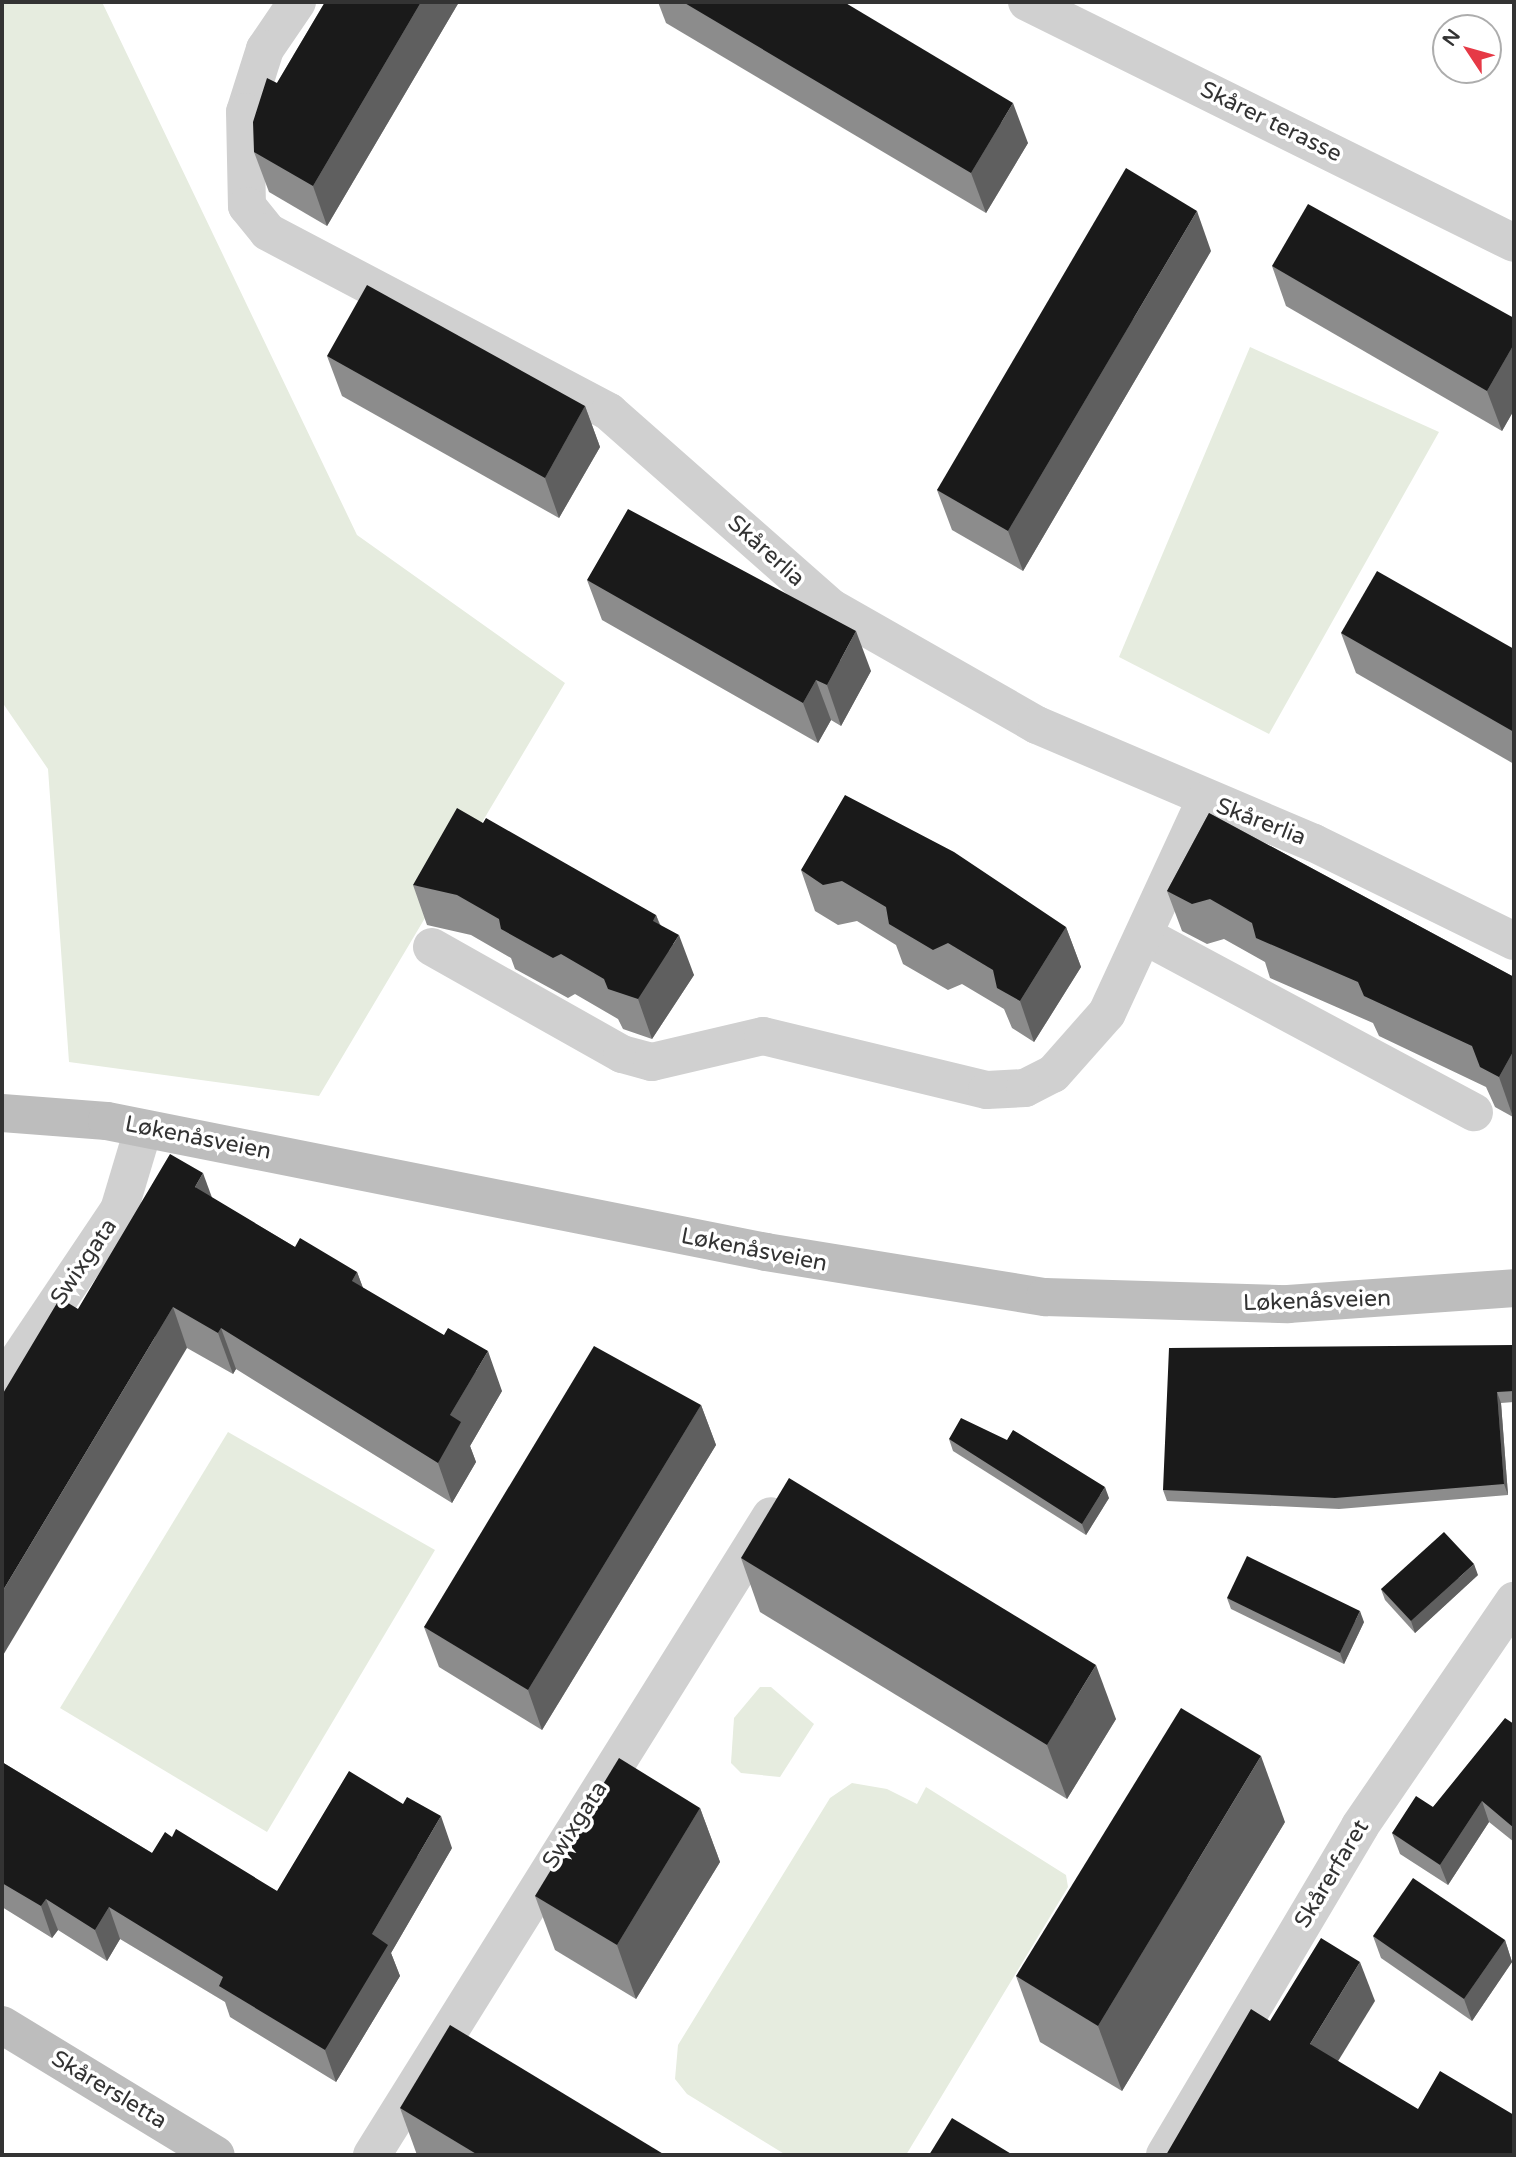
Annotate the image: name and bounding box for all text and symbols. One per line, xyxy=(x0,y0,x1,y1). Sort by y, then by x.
north arrow xyxy=(1432,14,1502,84)
text: N xyxy=(1438,25,1465,50)
street label: Skårer terasse xyxy=(1196,76,1346,168)
street label: Skårerlia xyxy=(722,509,810,593)
street label: Skårerlia xyxy=(1212,792,1310,852)
street label: Løkenåsveien xyxy=(123,1110,273,1166)
street label: Swixgata xyxy=(45,1213,123,1311)
street label: Løkenåsveien xyxy=(679,1222,829,1278)
street label: Løkenåsveien xyxy=(1242,1285,1392,1317)
street label: Swixgata xyxy=(537,1776,613,1874)
street label: Skårerfaret xyxy=(1289,1815,1375,1933)
street label: Skårersletta xyxy=(46,2045,172,2135)

